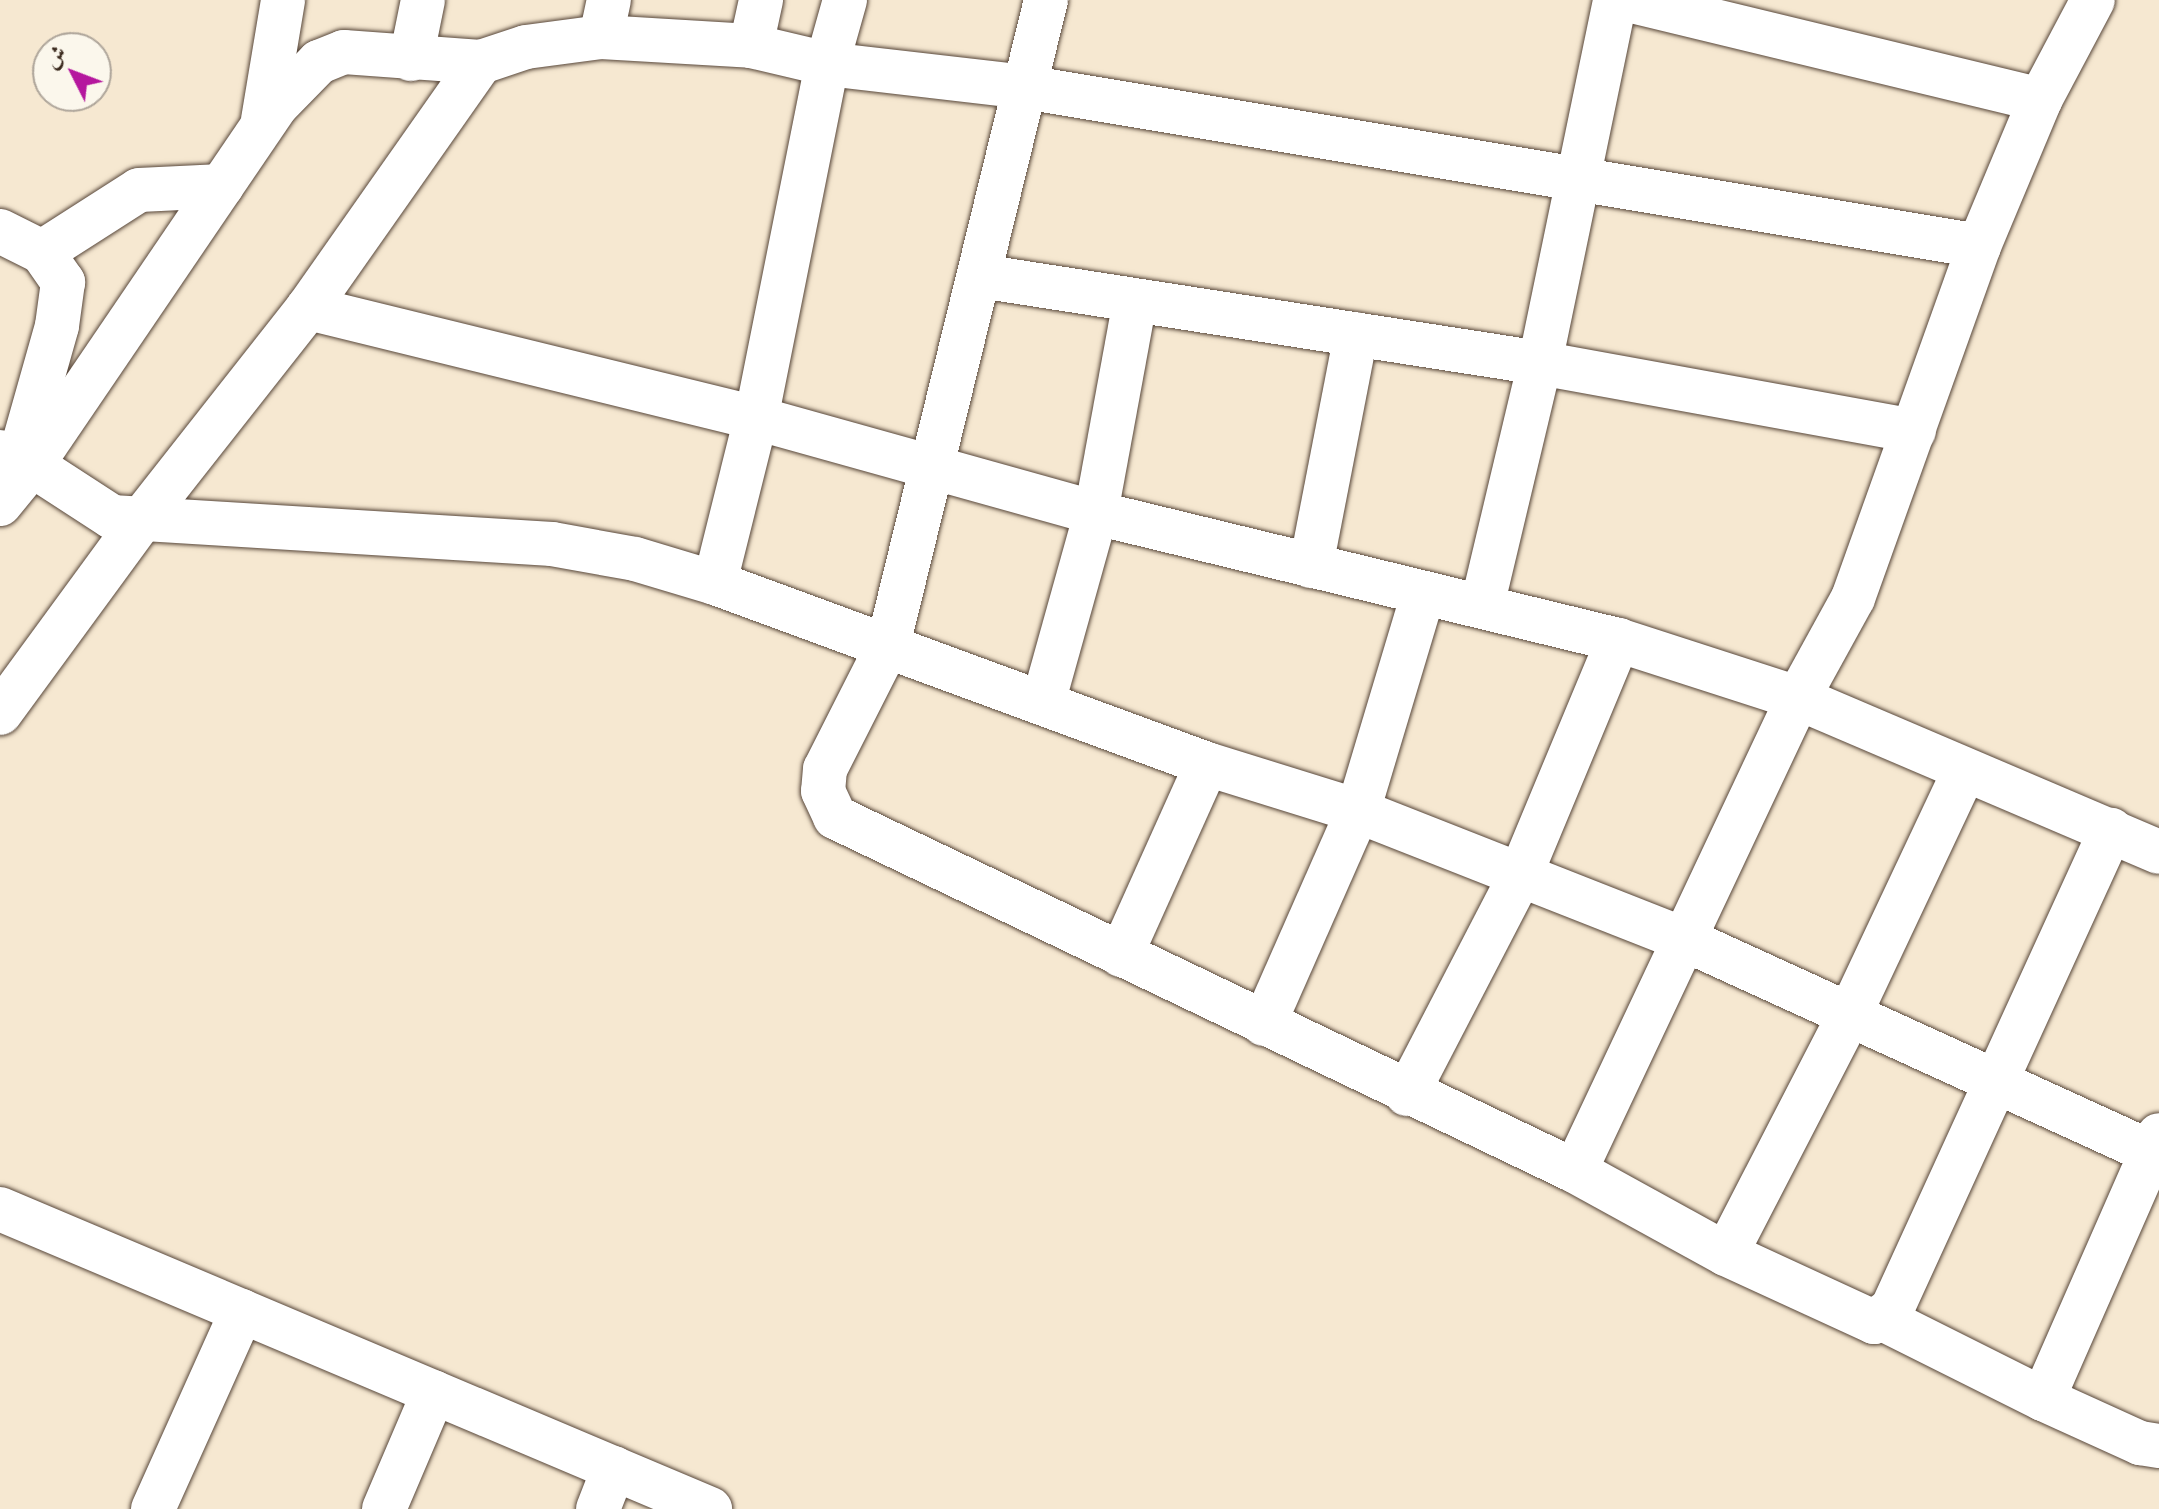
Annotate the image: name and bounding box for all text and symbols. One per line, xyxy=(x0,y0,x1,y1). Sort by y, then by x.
north arrow xyxy=(32,32,112,112)
text: ش xyxy=(37,39,74,75)

